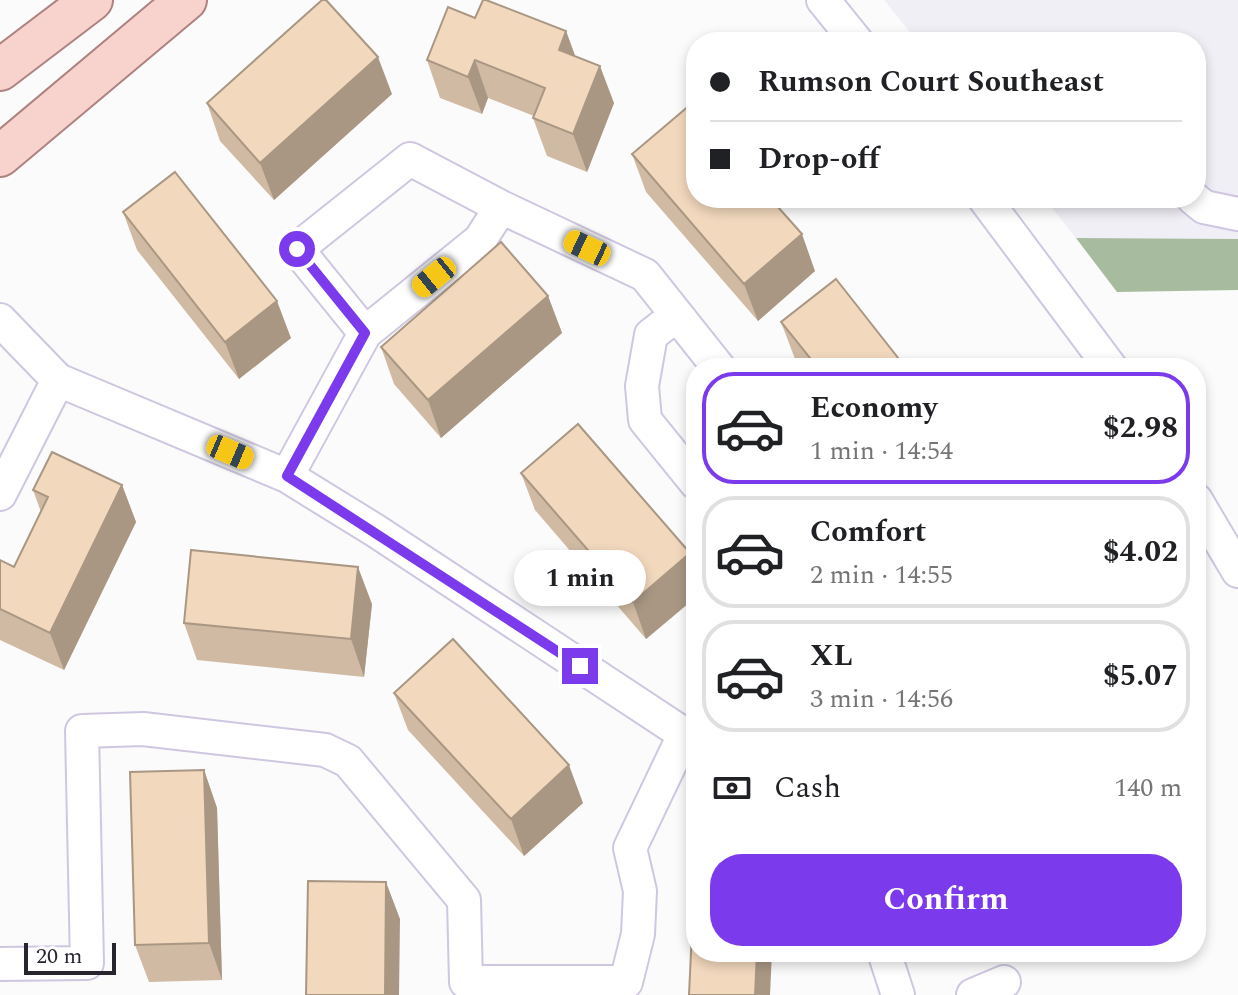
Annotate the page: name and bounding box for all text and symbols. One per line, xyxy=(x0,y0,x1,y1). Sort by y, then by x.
text: Rumson Court Southeast xyxy=(758,59,1104,105)
text: Drop-off xyxy=(758,136,879,182)
car xyxy=(560,227,614,269)
route start xyxy=(279,231,315,267)
car xyxy=(408,253,460,301)
text: Economy xyxy=(810,385,937,431)
icon: car xyxy=(714,392,786,464)
text: $2.98 xyxy=(1103,405,1178,451)
text: 1 min · 14:54 xyxy=(810,431,953,471)
car xyxy=(203,432,257,472)
text: Comfort xyxy=(810,509,926,555)
icon: car xyxy=(714,516,786,588)
text: $4.02 xyxy=(1103,529,1178,575)
callout: 1 min xyxy=(514,550,646,606)
text: 2 min · 14:55 xyxy=(810,555,953,595)
text: 1 min xyxy=(545,558,615,598)
text: XL xyxy=(810,633,853,679)
icon: car xyxy=(714,640,786,712)
route end xyxy=(562,648,598,684)
text: $5.07 xyxy=(1103,653,1178,699)
text: 3 min · 14:56 xyxy=(810,679,953,719)
text: Cash xyxy=(774,765,841,811)
icon: cash xyxy=(710,766,754,810)
text: 140 m xyxy=(1114,768,1182,808)
button: Confirm xyxy=(710,854,1182,946)
scale bar xyxy=(24,939,116,975)
text: 20 m xyxy=(36,940,82,973)

